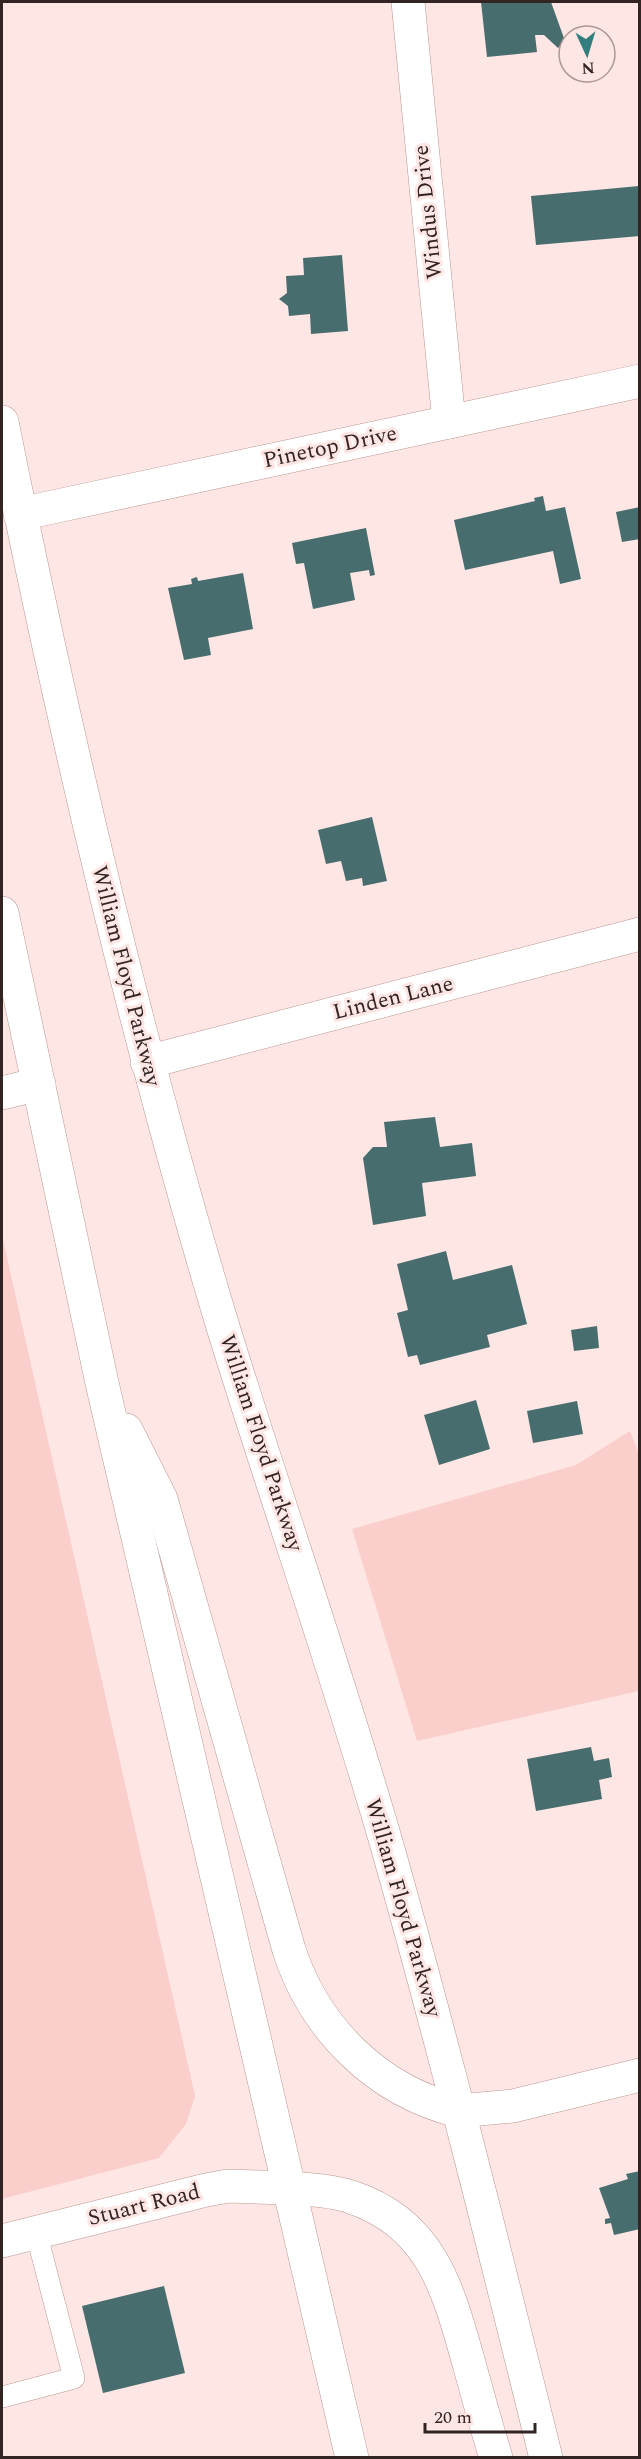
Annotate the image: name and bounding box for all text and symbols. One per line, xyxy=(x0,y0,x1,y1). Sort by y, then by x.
north arrow xyxy=(557,24,617,84)
text: N xyxy=(581,56,595,80)
street label: Windus Drive xyxy=(405,143,451,281)
street label: Pinetop Drive xyxy=(260,417,400,477)
street label: William Floyd Parkway xyxy=(83,862,170,1091)
street label: Linden Lane xyxy=(329,967,457,1029)
street label: William Floyd Parkway xyxy=(210,1330,312,1557)
street label: William Floyd Parkway xyxy=(356,1795,450,2023)
street label: Stuart Road xyxy=(85,2175,203,2235)
scale bar xyxy=(425,2396,534,2434)
text: 20 m xyxy=(434,2404,472,2431)

